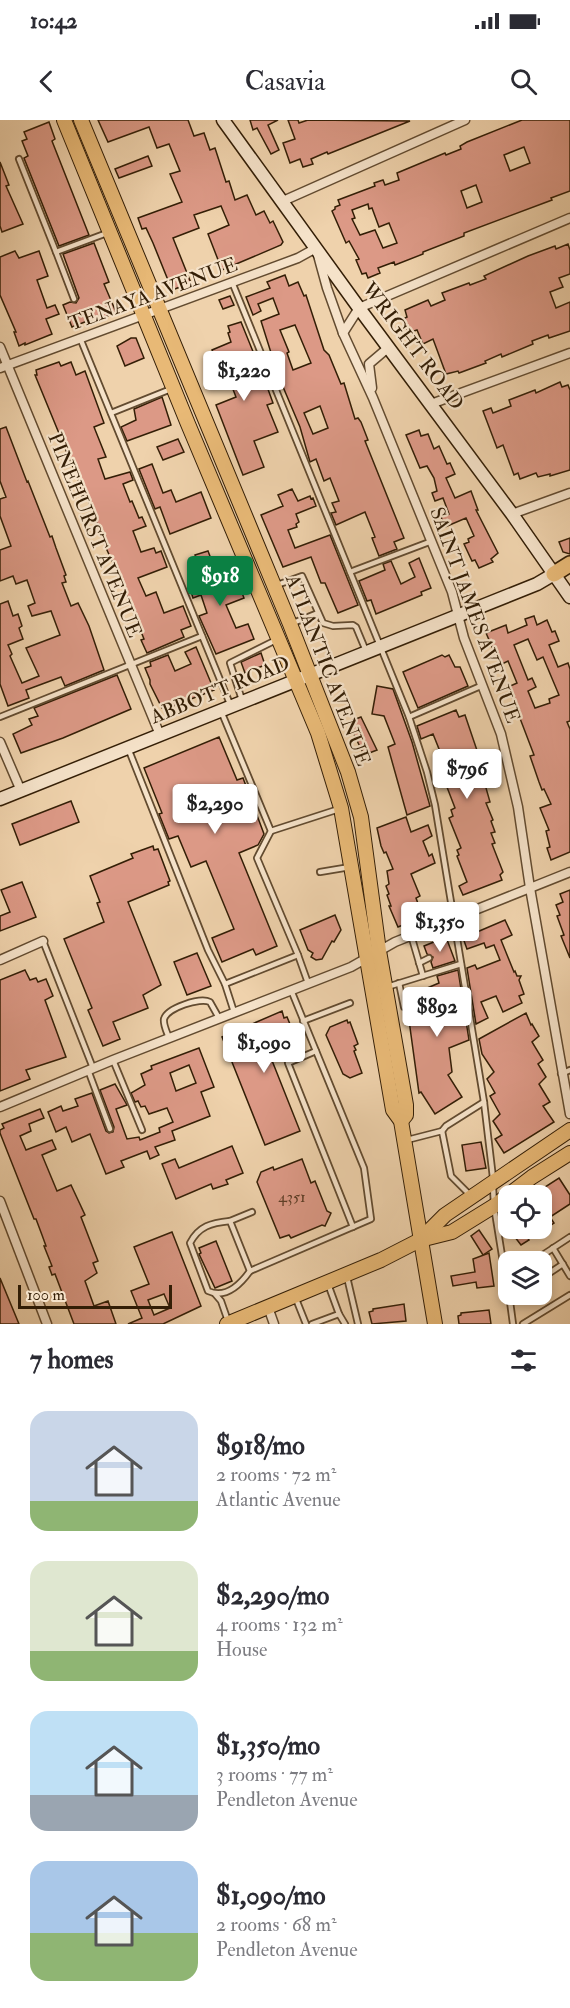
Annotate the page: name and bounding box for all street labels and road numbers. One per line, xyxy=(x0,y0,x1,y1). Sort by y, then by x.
street label: TENAYA AVENUE xyxy=(65,252,241,336)
street label: WRIGHT ROAD xyxy=(356,276,469,415)
street label: PINEHURST AVENUE xyxy=(42,429,148,641)
street label: SAINT JAMES AVENUE xyxy=(424,504,526,726)
street label: ATLANTIC AVENUE xyxy=(280,570,376,769)
street label: ABBOTT ROAD xyxy=(146,651,293,730)

